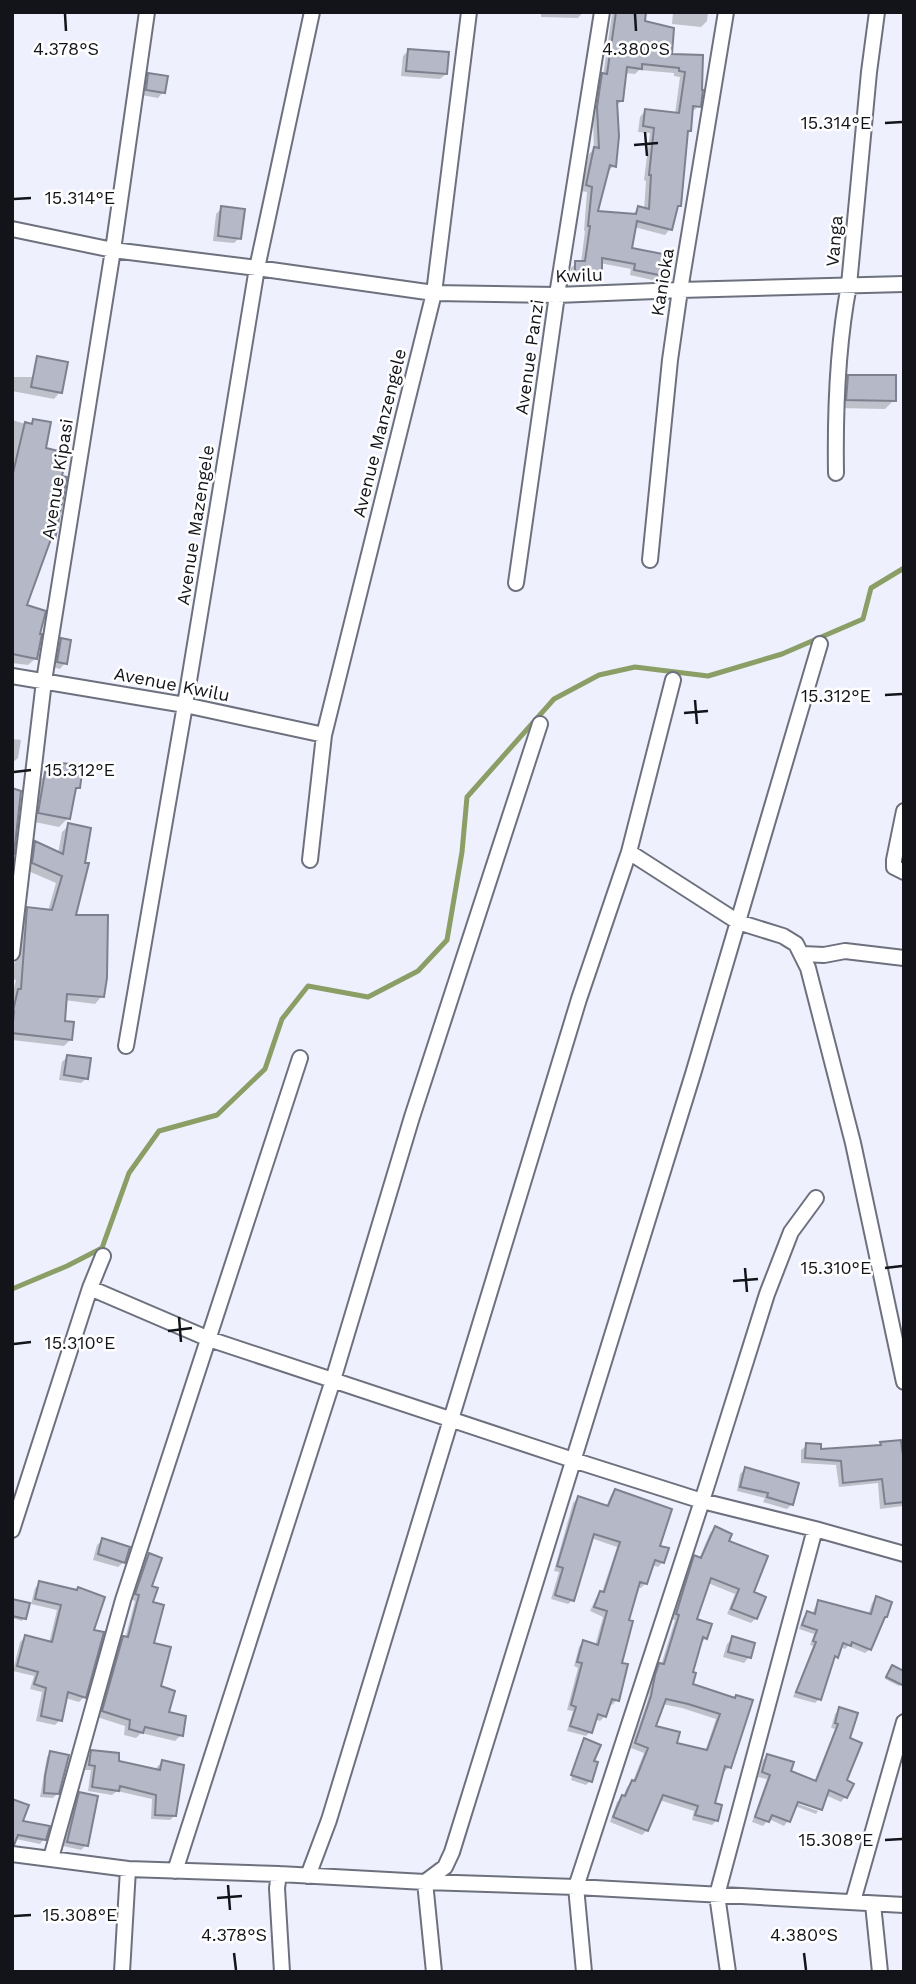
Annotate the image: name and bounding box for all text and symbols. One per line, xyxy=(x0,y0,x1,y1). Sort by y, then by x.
text: 4.378°S xyxy=(33,38,99,59)
text: 4.380°S xyxy=(602,38,670,59)
text: 15.314°E xyxy=(801,112,871,133)
text: 15.314°E xyxy=(45,187,115,208)
street label: Vanga xyxy=(821,214,847,268)
street label: Kanioka xyxy=(646,246,678,318)
street label: Kwilu xyxy=(555,264,603,286)
street label: Avenue Panzi xyxy=(510,298,548,416)
street label: Avenue Manzengele xyxy=(348,346,410,520)
street label: Avenue Kipasi xyxy=(37,417,77,541)
street label: Avenue Mazengele xyxy=(172,443,218,607)
street label: Avenue Kwilu xyxy=(112,662,232,706)
text: 15.312°E xyxy=(801,685,871,706)
text: 15.312°E xyxy=(45,759,115,780)
text: 15.310°E xyxy=(801,1257,871,1278)
text: 15.310°E xyxy=(45,1332,115,1353)
text: 15.308°E xyxy=(799,1829,873,1850)
text: 15.308°E xyxy=(43,1904,117,1925)
text: 4.378°S xyxy=(201,1924,267,1945)
text: 4.380°S xyxy=(770,1924,838,1945)

